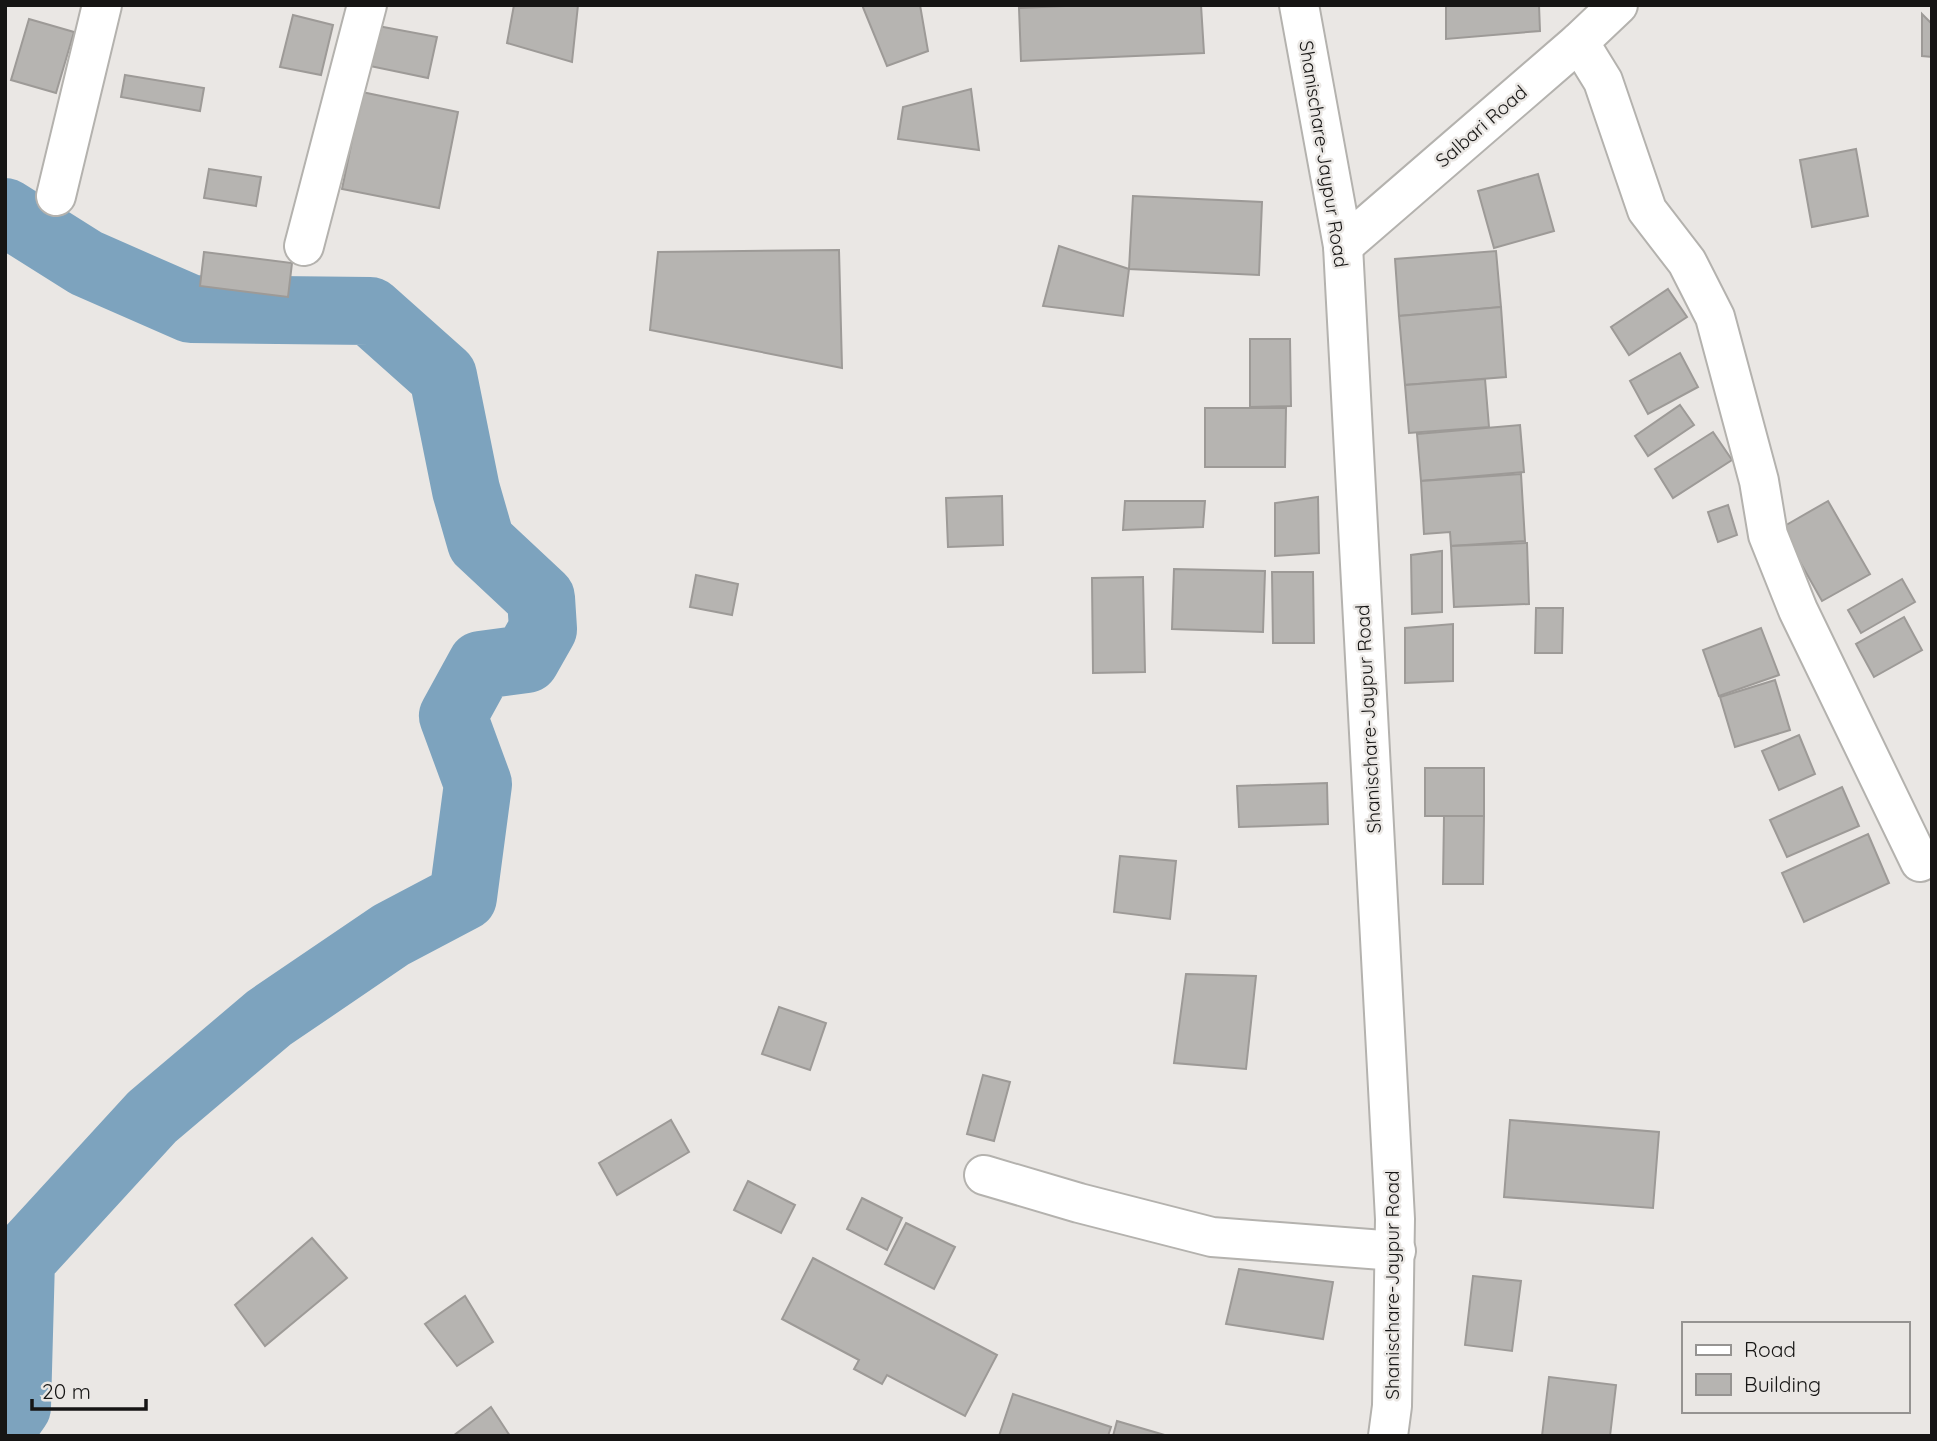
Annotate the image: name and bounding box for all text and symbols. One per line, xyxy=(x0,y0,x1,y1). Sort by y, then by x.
street label: Shanischare-Jaypur Road xyxy=(1294,39,1354,269)
street label: Salbari Road xyxy=(1430,80,1532,172)
street label: Shanischare-Jaypur Road xyxy=(1350,604,1386,834)
street label: Shanischare-Jaypur Road xyxy=(1380,1170,1404,1400)
legend xyxy=(1682,1322,1909,1413)
text: Road xyxy=(1744,1336,1796,1362)
scale bar xyxy=(32,1368,145,1412)
text: Building xyxy=(1744,1371,1821,1397)
text: 20 m xyxy=(42,1378,91,1404)

